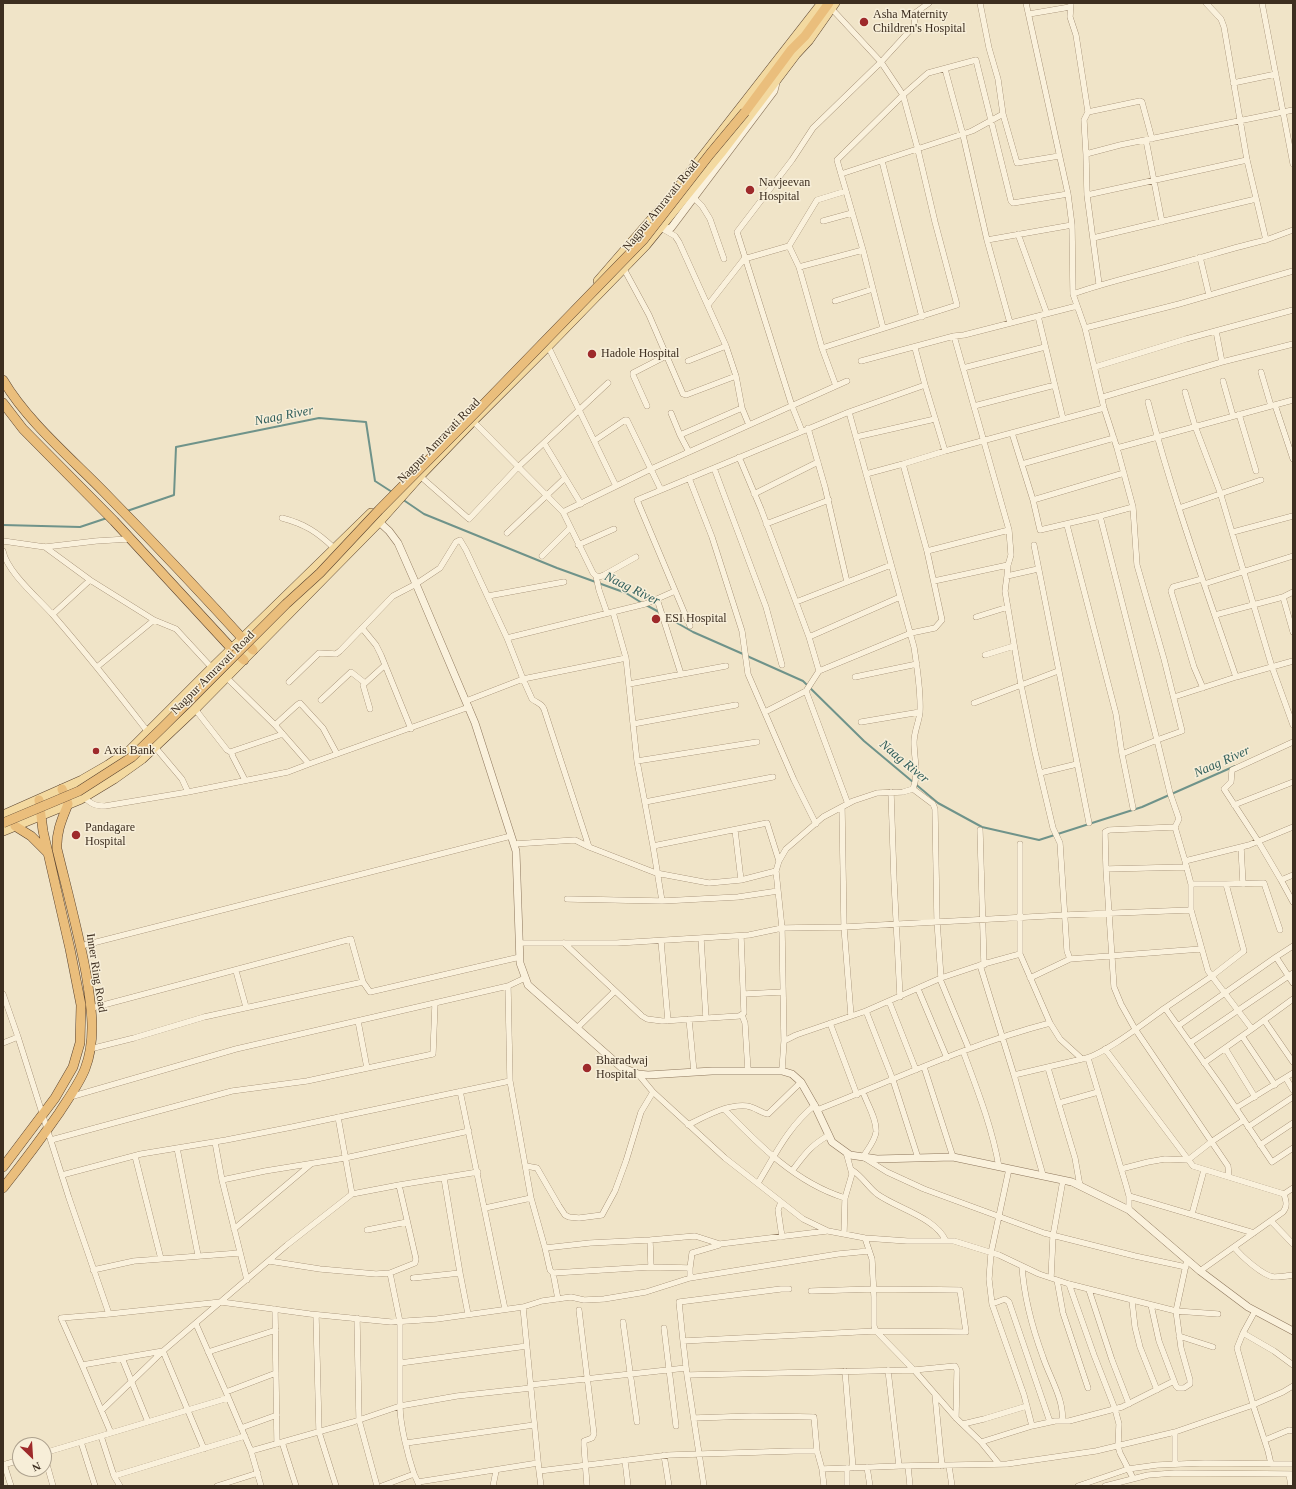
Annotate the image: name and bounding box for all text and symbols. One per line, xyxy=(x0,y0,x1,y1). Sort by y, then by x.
place label: Asha Maternity Children's Hospital xyxy=(873,8,965,36)
marker: Asha Maternity Children's Hospital xyxy=(858,16,870,28)
street label: Nagpur Amravati Road xyxy=(620,158,702,254)
place label: Navjeevan Hospital xyxy=(759,176,810,204)
marker: Navjeevan Hospital xyxy=(744,184,756,196)
place label: Hadole Hospital xyxy=(601,347,679,361)
marker: Hadole Hospital xyxy=(586,348,598,360)
street label: Nagpur Amravati Road xyxy=(395,395,483,487)
water label: Naag River xyxy=(253,403,315,429)
water label: Naag River xyxy=(602,569,662,609)
place label: ESI Hospital xyxy=(665,612,727,626)
marker: ESI Hospital xyxy=(650,613,662,625)
street label: Nagpur Amravati Road xyxy=(168,628,258,718)
water label: Naag River xyxy=(876,737,932,787)
water label: Naag River xyxy=(1192,743,1252,781)
place label: Axis Bank xyxy=(104,744,155,758)
marker: Axis Bank xyxy=(91,746,101,756)
place label: Pandagare Hospital xyxy=(85,821,135,849)
marker: Pandagare Hospital xyxy=(70,829,82,841)
street label: Inner Ring Road xyxy=(83,932,109,1014)
place label: Bharadwaj Hospital xyxy=(596,1054,648,1082)
marker: Bharadwaj Hospital xyxy=(581,1062,593,1074)
north arrow xyxy=(12,1437,52,1477)
text: N xyxy=(31,1460,43,1474)

